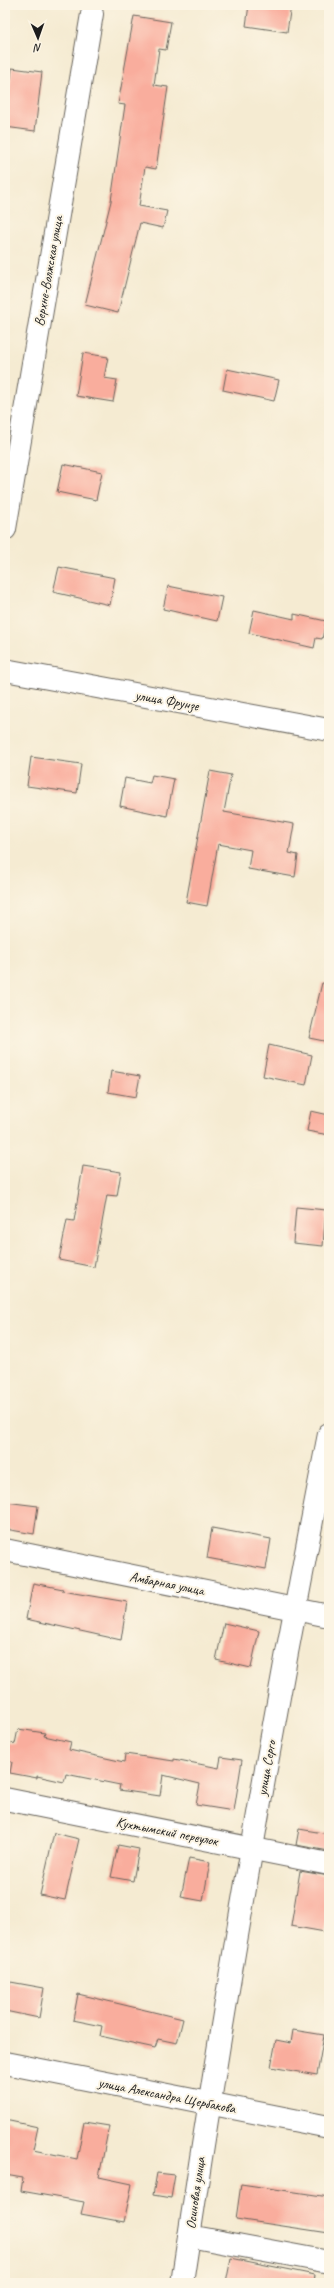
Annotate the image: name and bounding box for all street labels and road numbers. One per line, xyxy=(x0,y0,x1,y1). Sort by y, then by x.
street label: Верхне-Волжская улица xyxy=(30,213,67,327)
street label: улица Фрунзе xyxy=(133,686,201,715)
street label: Амбарная улица xyxy=(128,1568,207,1599)
street label: улица Серго xyxy=(253,1737,280,1798)
street label: Кухтымский переулок xyxy=(115,1813,221,1850)
street label: улица Александра Щербакова xyxy=(96,2074,238,2117)
street label: Осиновая улица xyxy=(182,2155,209,2230)

